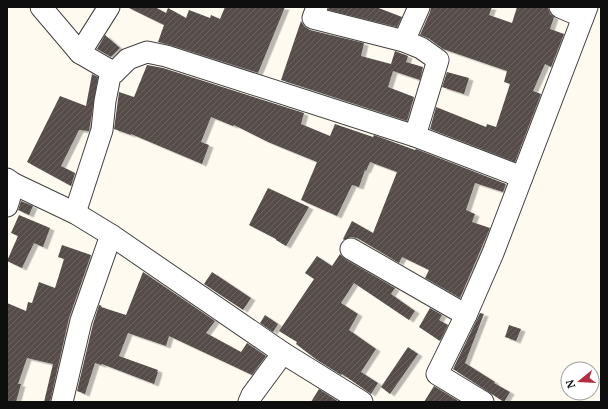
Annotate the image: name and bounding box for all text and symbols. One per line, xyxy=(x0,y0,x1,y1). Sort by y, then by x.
north arrow xyxy=(560,361,600,401)
text: N xyxy=(562,377,578,390)

